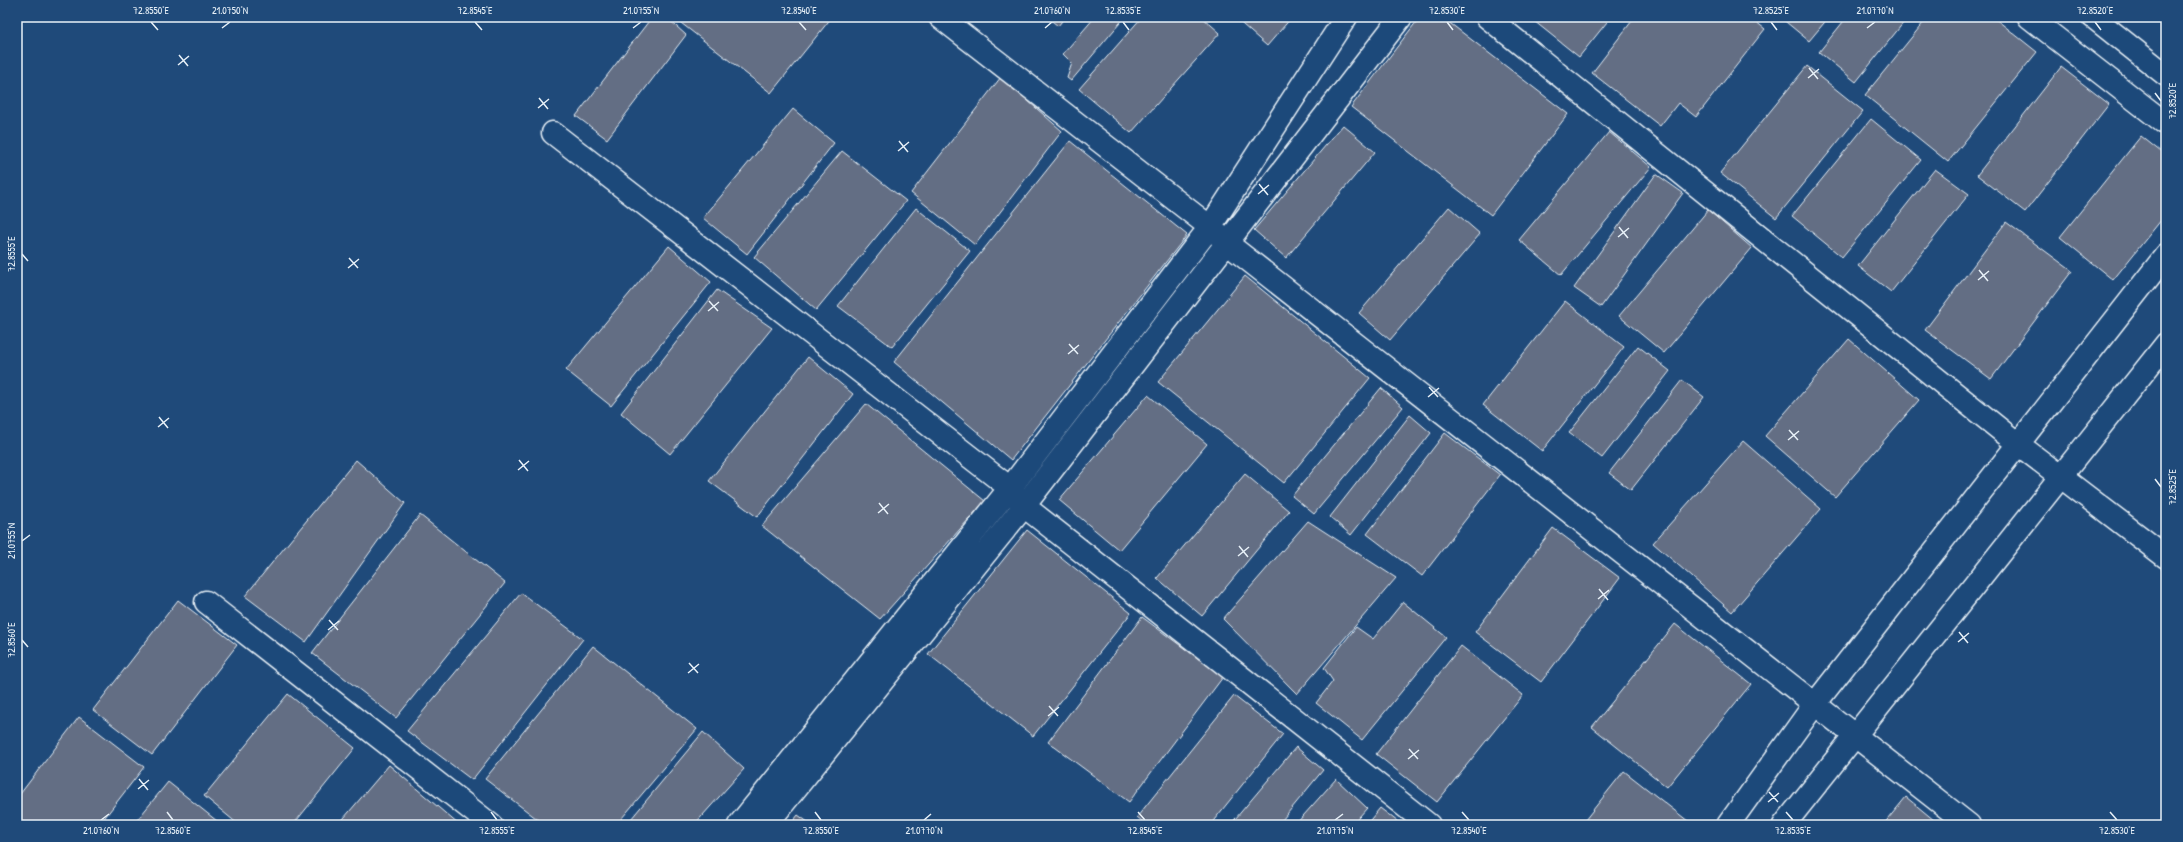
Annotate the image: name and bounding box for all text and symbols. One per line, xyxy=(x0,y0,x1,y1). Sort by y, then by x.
text: 72.8550°E xyxy=(133,4,169,17)
text: 21.0750°N xyxy=(212,4,248,17)
text: 72.8545°E xyxy=(457,4,493,17)
text: 21.0755°N xyxy=(623,4,659,17)
text: 72.8540°E xyxy=(781,4,817,17)
text: 21.0760°N xyxy=(1034,4,1070,17)
text: 72.8535°E xyxy=(1105,4,1141,17)
text: 72.8530°E xyxy=(1429,4,1466,17)
text: 72.8525°E xyxy=(1753,4,1790,17)
text: 21.0770°N xyxy=(1857,4,1893,17)
text: 72.8520°E xyxy=(2077,4,2114,17)
text: 72.8520°E xyxy=(2166,82,2179,119)
text: 72.8555°E xyxy=(5,236,18,272)
text: 72.8525°E xyxy=(2166,468,2179,505)
text: 21.0755°N xyxy=(5,523,18,559)
text: 72.8560°E xyxy=(5,622,18,658)
text: 21.0760°N xyxy=(83,824,119,837)
text: 72.8560°E xyxy=(155,824,191,837)
text: 72.8555°E xyxy=(479,824,515,837)
text: 72.8550°E xyxy=(803,824,839,837)
text: 21.0770°N xyxy=(906,824,942,837)
text: 72.8545°E xyxy=(1127,824,1163,837)
text: 21.0775°N xyxy=(1317,824,1353,837)
text: 72.8540°E xyxy=(1451,824,1487,837)
text: 72.8535°E xyxy=(1775,824,1811,837)
text: 72.8530°E xyxy=(2099,824,2136,837)

